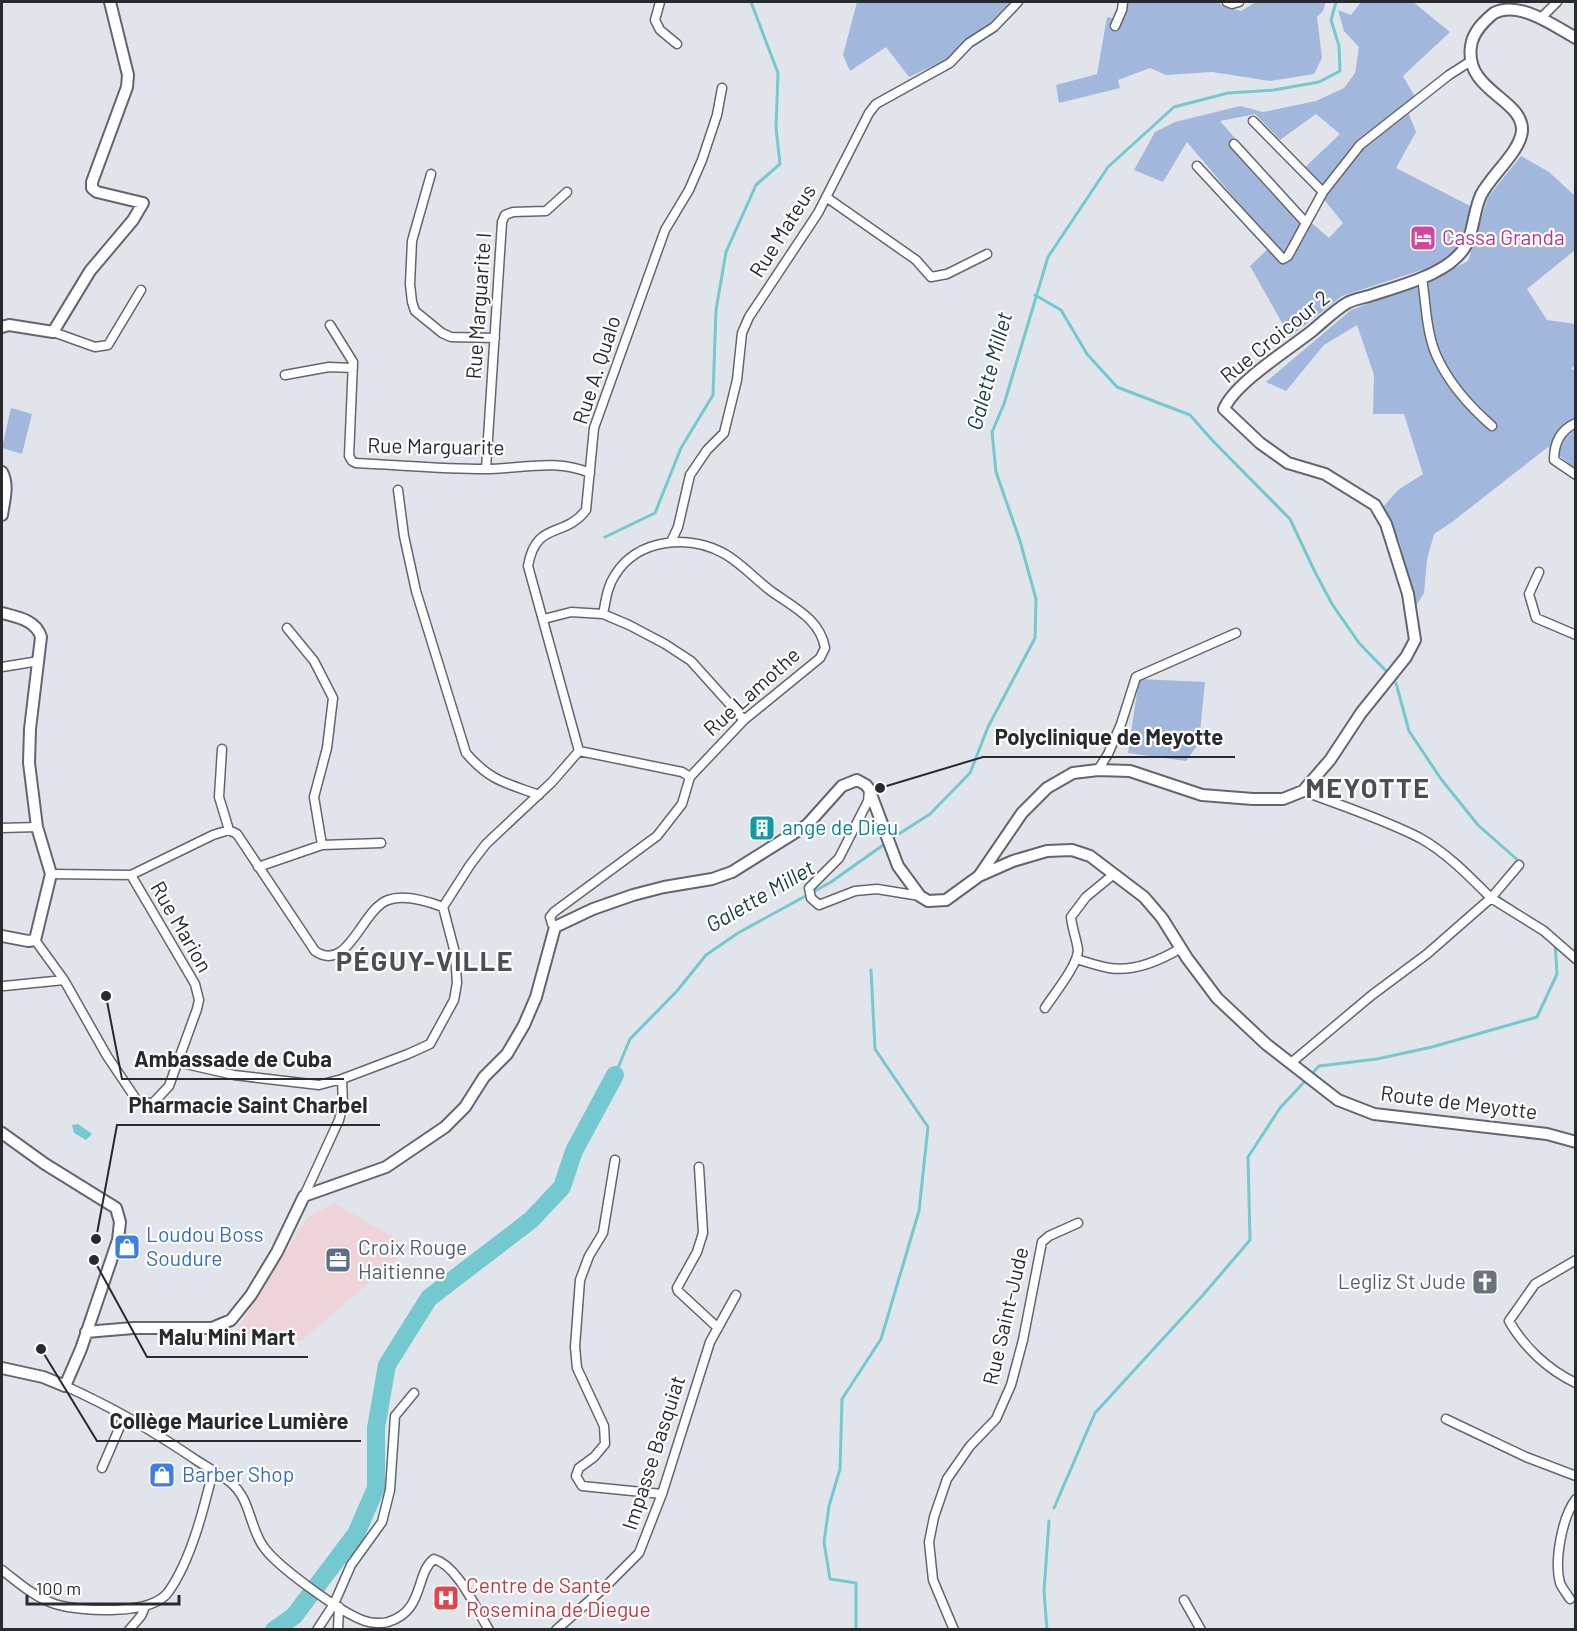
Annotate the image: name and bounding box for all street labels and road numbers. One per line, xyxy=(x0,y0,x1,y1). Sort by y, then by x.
street label: Rue Mateus xyxy=(743,179,820,281)
street label: Rue Marguarite I xyxy=(460,232,495,380)
street label: Rue Croicour 2 xyxy=(1214,284,1334,387)
street label: Rue A. Qualo xyxy=(566,312,625,427)
street label: Rue Marguarite xyxy=(367,432,505,459)
street label: Rue Lamothe xyxy=(698,641,804,741)
street label: Rue Marion xyxy=(146,876,218,976)
street label: Route de Meyotte xyxy=(1379,1079,1539,1124)
street label: Rue Saint-Jude xyxy=(977,1244,1033,1387)
street label: Impasse Basquiat xyxy=(616,1372,689,1533)

